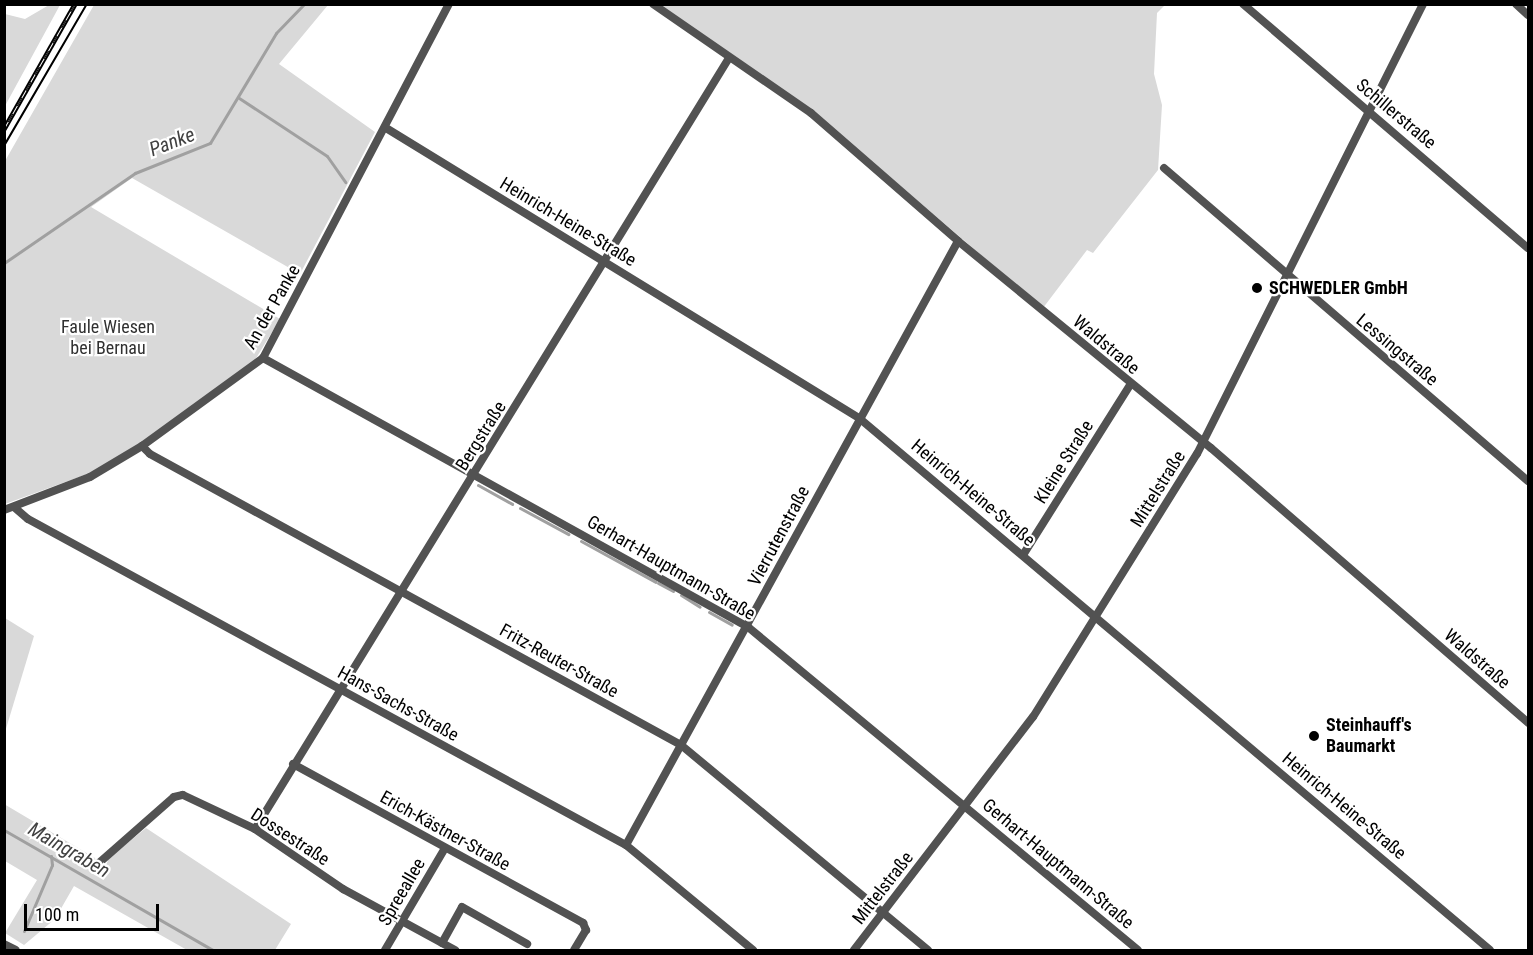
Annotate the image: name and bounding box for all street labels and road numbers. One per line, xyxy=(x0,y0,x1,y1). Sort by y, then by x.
street label: Schillerstraße xyxy=(1352,74,1440,154)
street label: Heinrich-Heine-Straße xyxy=(496,173,640,271)
street label: An der Panke xyxy=(239,261,305,353)
street label: Lessingstraße xyxy=(1352,310,1442,390)
street label: Waldstraße xyxy=(1068,311,1144,379)
street label: Bergstraße xyxy=(451,397,511,475)
street label: Kleine Straße xyxy=(1030,416,1098,508)
street label: Heinrich-Heine-Straße xyxy=(907,435,1039,551)
street label: Mittelstraße xyxy=(1126,447,1190,531)
street label: Vierrutenstraße xyxy=(744,482,814,590)
street label: Gerhart-Hauptmann-Straße xyxy=(583,511,759,625)
street label: Fritz-Reuter-Straße xyxy=(496,619,622,703)
street label: Waldstraße xyxy=(1440,625,1514,693)
street label: Hans-Sachs-Straße xyxy=(334,662,462,746)
street label: Heinrich-Heine-Straße xyxy=(1278,748,1410,864)
street label: Erich-Kästner-Straße xyxy=(376,786,514,876)
street label: Gerhart-Hauptmann-Straße xyxy=(978,794,1138,934)
street label: Dossestraße xyxy=(247,804,333,870)
street label: Mittelstraße xyxy=(848,847,918,929)
street label: Spreeallee xyxy=(374,854,430,930)

